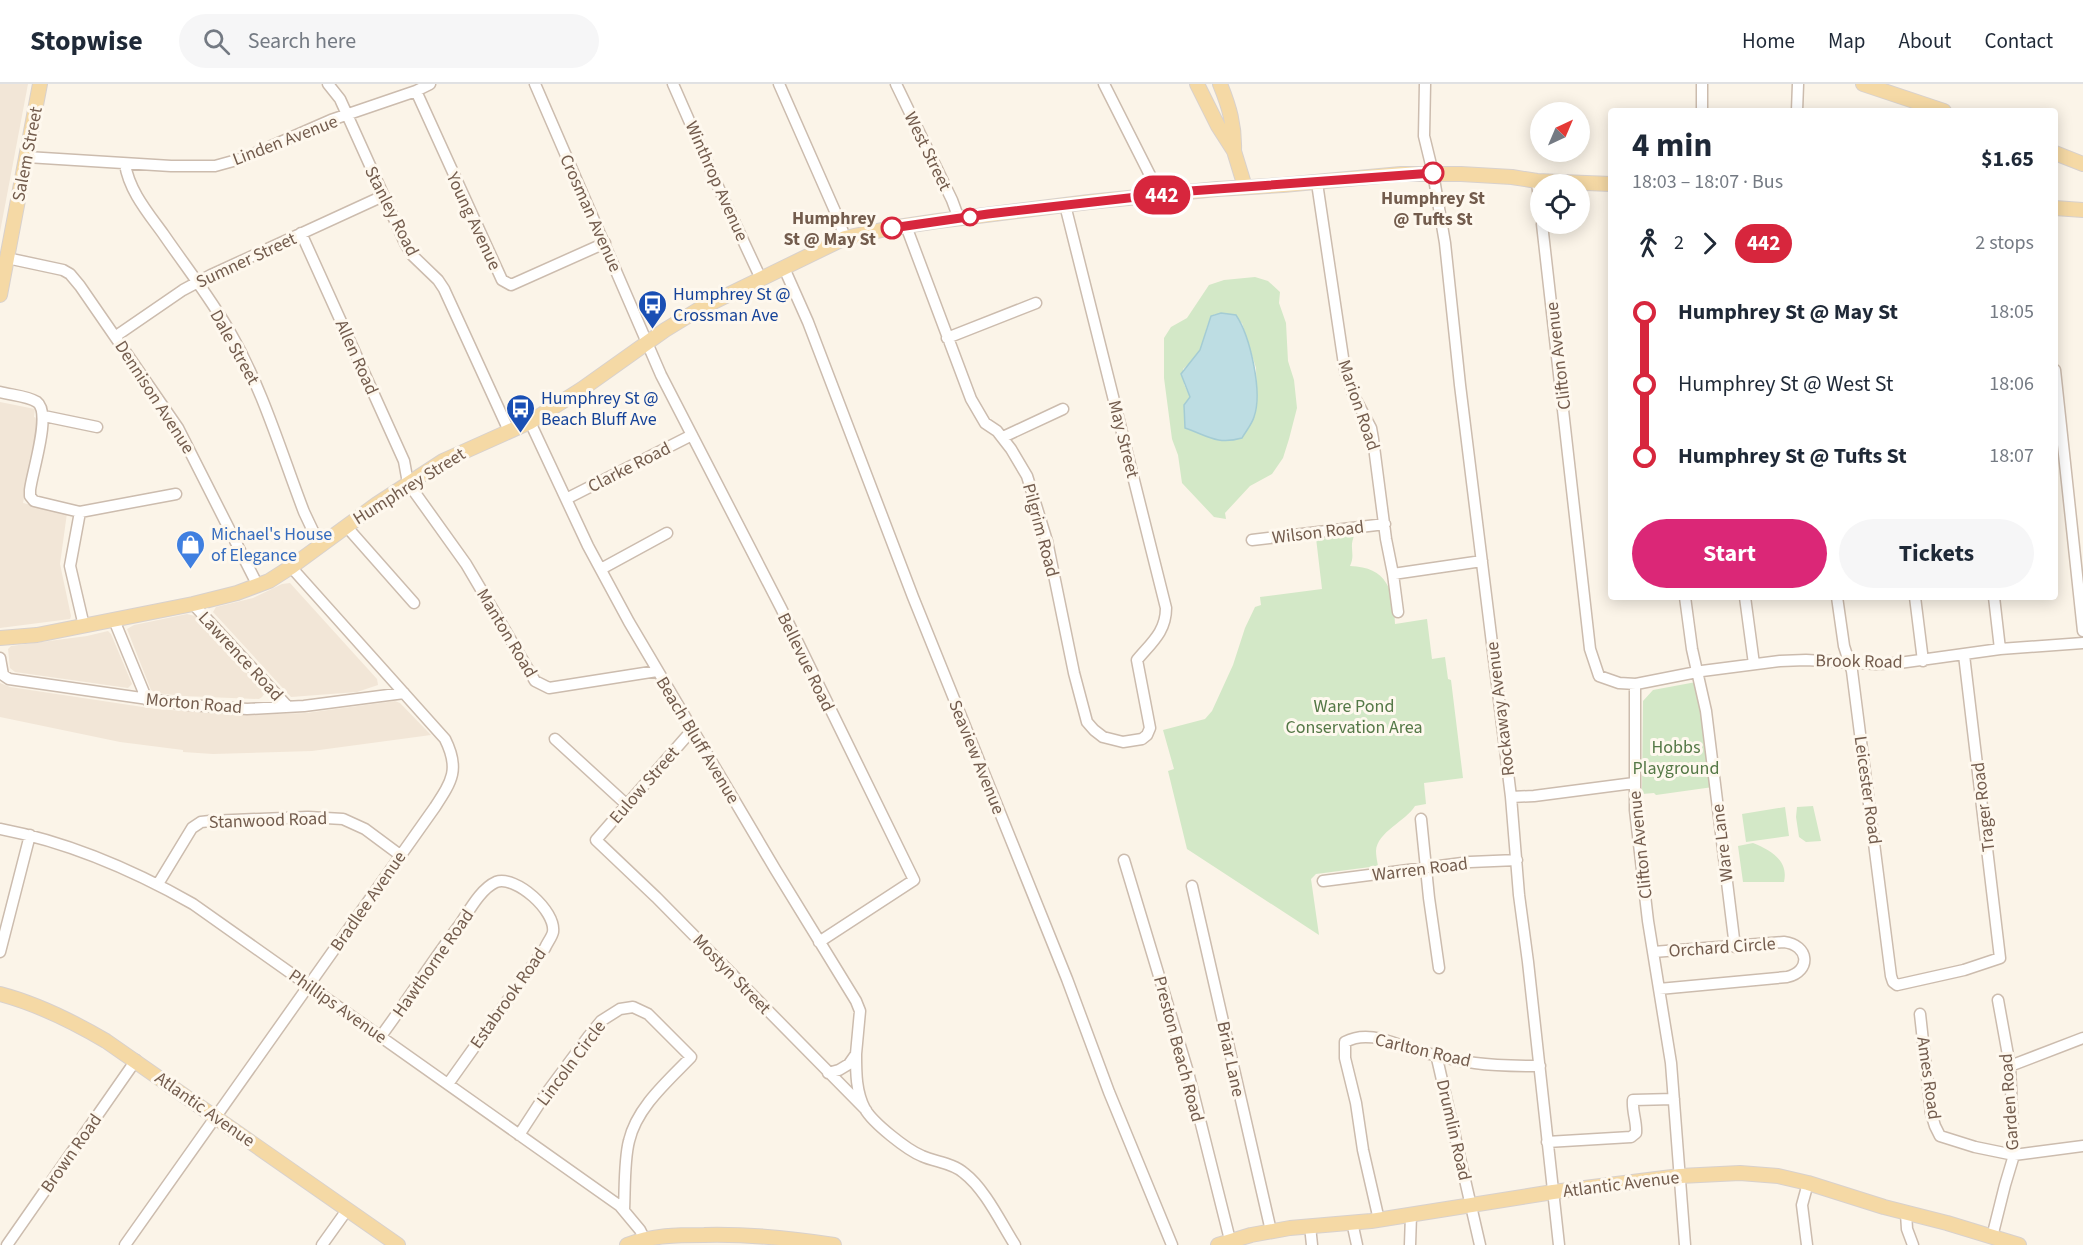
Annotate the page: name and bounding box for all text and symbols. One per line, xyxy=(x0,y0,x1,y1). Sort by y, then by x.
search box xyxy=(179,14,599,68)
text: Stopwise xyxy=(30,21,143,61)
icon: search xyxy=(200,25,233,58)
text: Search here xyxy=(248,25,356,57)
text: Home xyxy=(1742,26,1795,56)
text: Map xyxy=(1828,26,1866,56)
text: About xyxy=(1899,26,1951,56)
text: Contact xyxy=(1984,26,2053,56)
north arrow xyxy=(1530,102,1590,162)
map controls xyxy=(1530,102,1590,234)
street label: Salem Street xyxy=(6,105,49,204)
street label: West Street xyxy=(898,108,957,195)
street label: Linden Avenue xyxy=(229,109,341,172)
street label: Winthrop Avenue xyxy=(679,117,754,245)
text: 4 min xyxy=(1632,122,1712,169)
text: $1.65 xyxy=(1981,143,2034,175)
street label: Crosman Avenue xyxy=(553,150,628,276)
street label: Stanley Road xyxy=(358,162,425,261)
marker: Humphrey St @ Tufts St xyxy=(1422,162,1444,184)
street label: Young Avenue xyxy=(440,167,507,274)
text: 18:03 – 18:07 · Bus xyxy=(1632,168,1783,196)
button: locate xyxy=(1530,174,1590,234)
line badge: 442 xyxy=(1128,176,1196,214)
text: 442 xyxy=(1145,180,1179,210)
place label: Humphrey St @ Tufts St xyxy=(1381,186,1485,232)
place label: Humphrey St @ May St xyxy=(784,206,877,252)
unlabelled marker xyxy=(961,208,979,226)
marker: Humphrey St @ May St xyxy=(881,217,903,239)
street label: Sumner Street xyxy=(192,226,300,295)
icon: walk xyxy=(1632,227,1665,260)
icon: forward xyxy=(1693,227,1726,260)
text: 442 xyxy=(1747,228,1780,258)
text: 2 xyxy=(1674,229,1684,257)
text: 2 stops xyxy=(1975,229,2034,257)
place label: Humphrey St @ Crossman Ave xyxy=(673,282,790,328)
bus stop icon: Humphrey St @ Crossman Ave xyxy=(636,288,668,330)
text: Humphrey St @ May St xyxy=(1678,296,1898,328)
text: 18:05 xyxy=(1989,298,2034,326)
street label: Clifton Avenue xyxy=(1539,301,1578,411)
street label: Dale Street xyxy=(204,305,265,389)
street label: Allen Road xyxy=(329,316,384,399)
street label: Dennison Avenue xyxy=(109,336,201,459)
street label: Marion Road xyxy=(1331,356,1386,454)
text: Humphrey St @ West St xyxy=(1678,368,1893,400)
text: 18:06 xyxy=(1989,370,2034,398)
place label: Humphrey St @ Beach Bluff Ave xyxy=(541,386,658,432)
bus stop icon: Humphrey St @ Beach Bluff Ave xyxy=(504,392,536,434)
street label: May Street xyxy=(1102,398,1145,481)
street label: Clarke Road xyxy=(583,436,675,499)
text: Humphrey St @ Tufts St xyxy=(1678,440,1907,472)
street label: Humphrey Street xyxy=(348,442,470,531)
text: 18:07 xyxy=(1989,442,2034,470)
street label: Pilgrim Road xyxy=(1016,480,1065,580)
street label: Wilson Road xyxy=(1271,514,1366,551)
button: Start xyxy=(1632,519,1827,588)
button: Tickets xyxy=(1839,519,2034,588)
place label: Michael's House of Elegance xyxy=(211,522,332,568)
shop icon: Michael's House of Elegance xyxy=(174,528,206,570)
street label: Manton Road xyxy=(470,584,543,682)
street label: Lawrence Road xyxy=(192,606,289,707)
street label: Bellevue Road xyxy=(771,609,840,716)
street label: Rockaway Avenue xyxy=(1480,640,1521,778)
street label: Brook Road xyxy=(1815,648,1903,675)
street label: Beach Bluff Avenue xyxy=(650,672,745,809)
street label: Morton Road xyxy=(145,687,243,720)
park label: Ware Pond Conservation Area xyxy=(1285,694,1423,740)
street label: Seaview Avenue xyxy=(942,696,1011,818)
street label: Leicester Road xyxy=(1848,734,1887,846)
park label: Hobbs Playground xyxy=(1633,735,1719,781)
street label: Eulow Street xyxy=(604,741,685,829)
street label: Trager Road xyxy=(1966,761,2001,853)
street label: Clifton Avenue xyxy=(1622,790,1659,900)
street label: Ware Lane xyxy=(1705,803,1740,883)
street label: Stanwood Road xyxy=(208,806,328,835)
street label: Bradlee Avenue xyxy=(325,846,412,956)
street label: Warren Road xyxy=(1371,851,1469,888)
street label: Hawthorne Road xyxy=(387,904,480,1022)
street label: Mostyn Street xyxy=(687,929,776,1020)
street label: Orchard Circle xyxy=(1668,931,1776,964)
street label: Estabrook Road xyxy=(464,943,553,1054)
street label: Phillips Avenue xyxy=(284,963,392,1050)
street label: Preston Beach Road xyxy=(1147,973,1210,1125)
street label: Lincoln Circle xyxy=(531,1015,612,1111)
street label: Briar Lane xyxy=(1210,1019,1251,1099)
street label: Carlton Road xyxy=(1372,1027,1473,1074)
street label: Ames Road xyxy=(1910,1035,1947,1121)
street label: Garden Road xyxy=(1994,1053,2025,1151)
street label: Atlantic Avenue xyxy=(150,1066,260,1153)
street label: Drumlin Road xyxy=(1430,1077,1477,1183)
street label: Brown Road xyxy=(35,1109,108,1198)
street label: Atlantic Avenue xyxy=(1562,1165,1681,1204)

